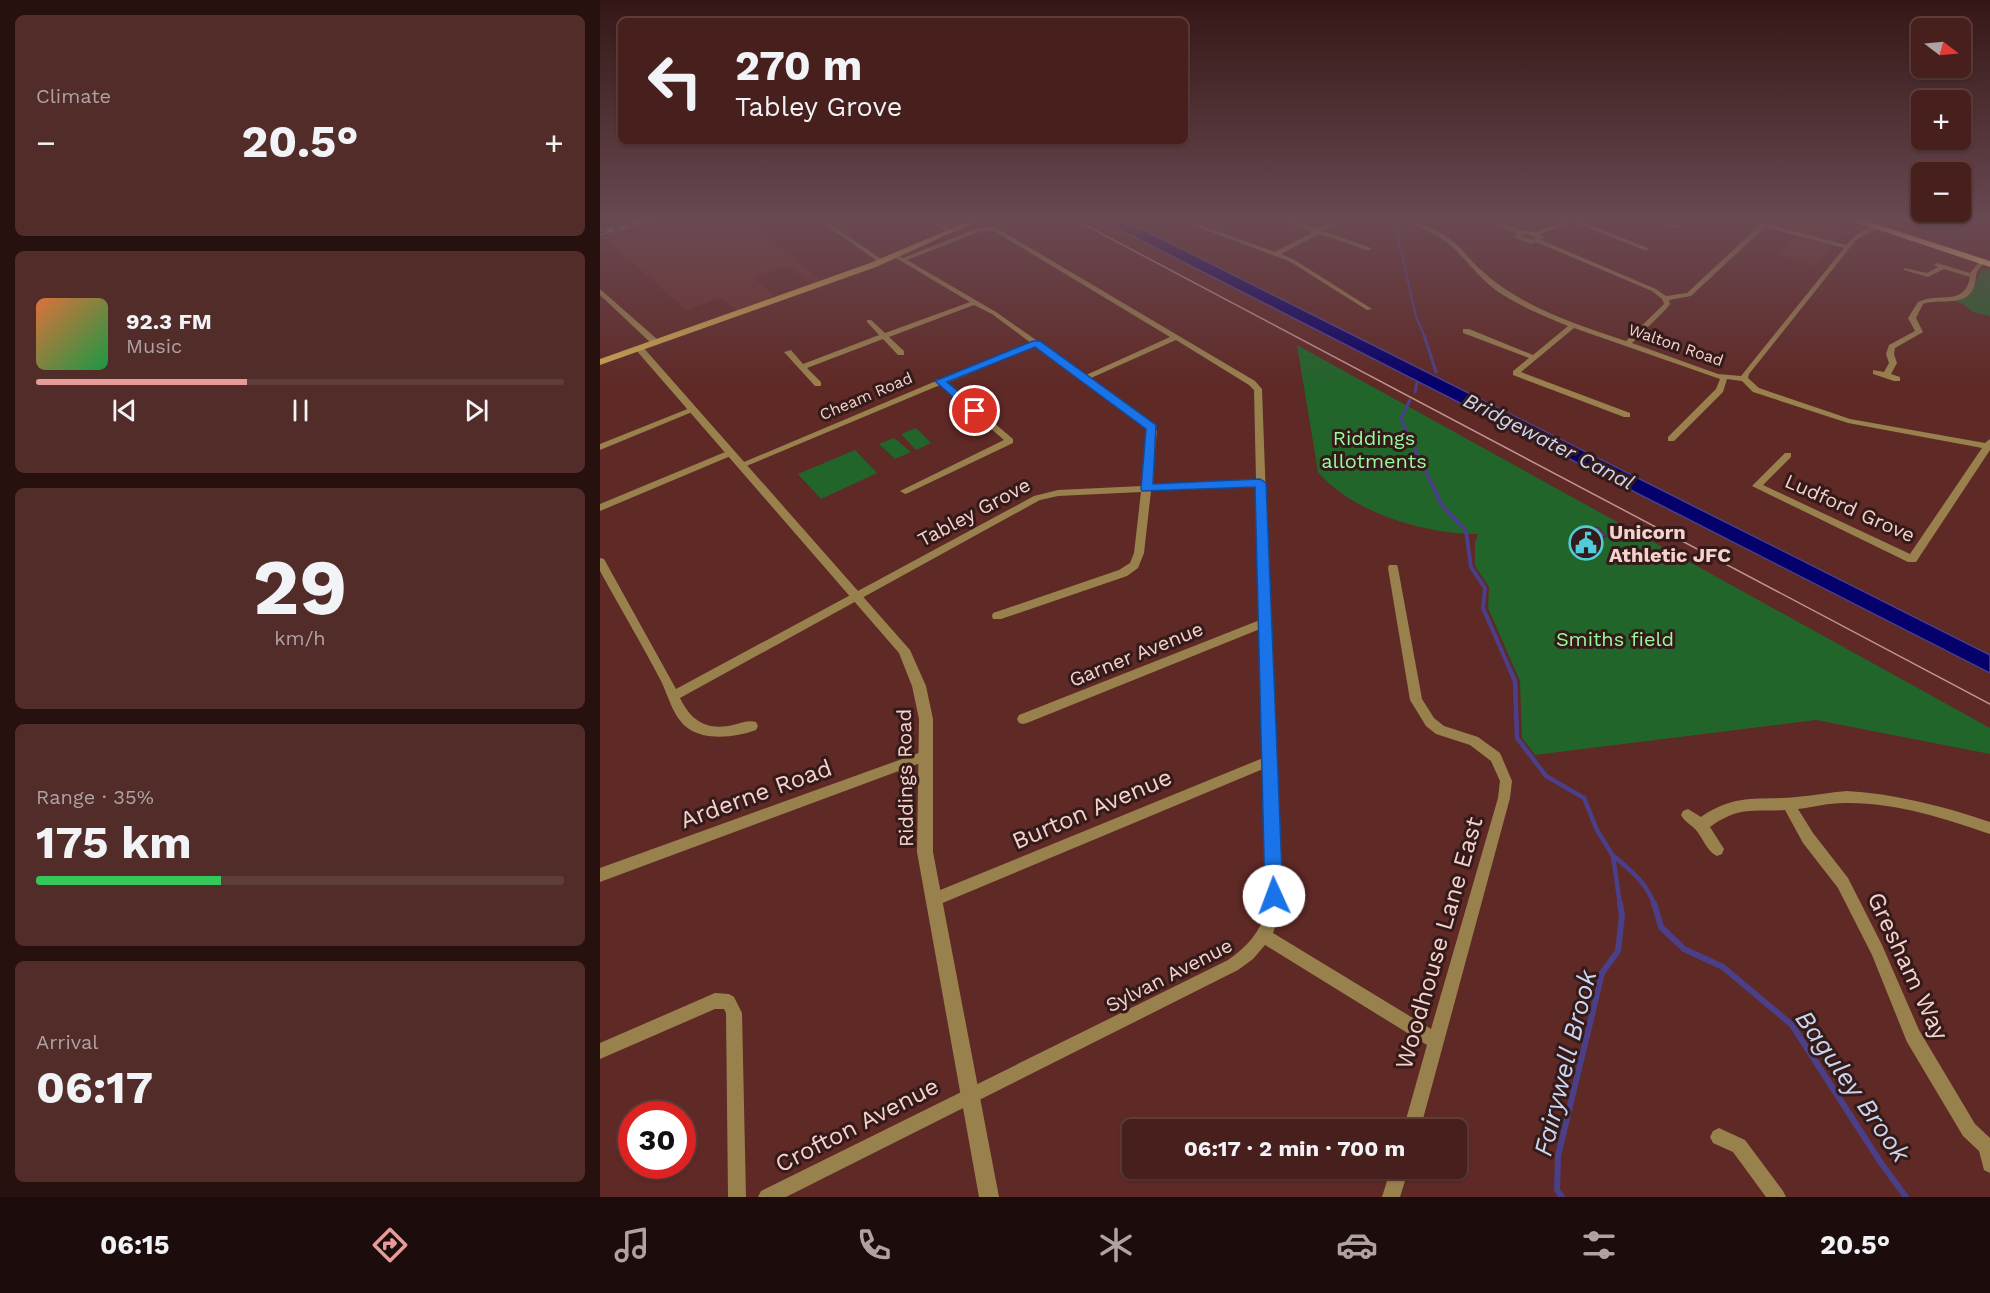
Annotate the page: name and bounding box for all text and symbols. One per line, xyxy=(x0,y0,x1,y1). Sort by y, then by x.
north arrow xyxy=(1911,18,1971,78)
map controls xyxy=(1911,18,1971,222)
text: 270 m xyxy=(735,41,862,90)
icon: left xyxy=(636,42,714,120)
text: Climate xyxy=(36,84,111,108)
button: + xyxy=(1911,90,1971,150)
text: Tabley Grove xyxy=(735,91,902,123)
text: 20.5° xyxy=(242,115,358,168)
text: − xyxy=(36,123,56,162)
text: + xyxy=(544,123,564,162)
button: − xyxy=(1911,162,1971,222)
text: 92.3 FM xyxy=(126,309,212,334)
street label: Walton Road xyxy=(1626,320,1726,370)
text: Music xyxy=(126,334,182,358)
street label: Cheam Road xyxy=(817,368,915,424)
pin xyxy=(949,385,1000,436)
water label: Bridgewater Canal xyxy=(1459,387,1639,495)
icon: previous xyxy=(108,394,141,427)
icon: pause xyxy=(284,394,317,427)
icon: next xyxy=(460,394,493,427)
icon: arrive xyxy=(958,394,991,427)
park label: Riddings allotments xyxy=(1321,426,1427,473)
street label: Ludford Grove xyxy=(1781,469,1919,547)
street label: Tabley Grove xyxy=(914,472,1034,552)
place label: Unicorn Athletic JFC xyxy=(1609,520,1731,567)
public building icon: Unicorn Athletic JFC xyxy=(1568,525,1604,561)
text: 29 xyxy=(253,541,347,633)
street label: Garner Avenue xyxy=(1066,616,1206,692)
text: km/h xyxy=(274,626,326,650)
park label: Smiths field xyxy=(1556,627,1674,651)
street label: Riddings Road xyxy=(892,709,918,847)
street label: Arderne Road xyxy=(676,754,836,834)
street label: Burton Avenue xyxy=(1008,763,1176,855)
text: Range · 35% xyxy=(36,785,154,809)
street label: Woodhouse Lane East xyxy=(1390,814,1488,1072)
text: 175 km xyxy=(36,816,192,869)
position arrow xyxy=(1242,864,1306,928)
street label: Gresham Way xyxy=(1862,888,1955,1045)
street label: Sylvan Avenue xyxy=(1102,933,1236,1017)
water label: Fairywell Brook xyxy=(1527,966,1603,1159)
water label: Baguley Brook xyxy=(1789,1004,1917,1169)
text: Arrival xyxy=(36,1030,98,1054)
text: 06:17 xyxy=(36,1061,153,1114)
street label: Crofton Avenue xyxy=(771,1072,943,1178)
speed limit sign: 30 xyxy=(618,1101,696,1179)
text: 06:17 · 2 min · 700 m xyxy=(1184,1136,1405,1161)
icon: directions xyxy=(369,1224,411,1266)
icon: music xyxy=(611,1224,653,1266)
icon: phone xyxy=(853,1224,895,1266)
icon: climate xyxy=(1095,1224,1137,1266)
icon: car xyxy=(1336,1224,1378,1266)
icon: filters xyxy=(1578,1224,1620,1266)
text: 06:15 xyxy=(100,1229,169,1261)
text: 20.5° xyxy=(1820,1229,1890,1261)

